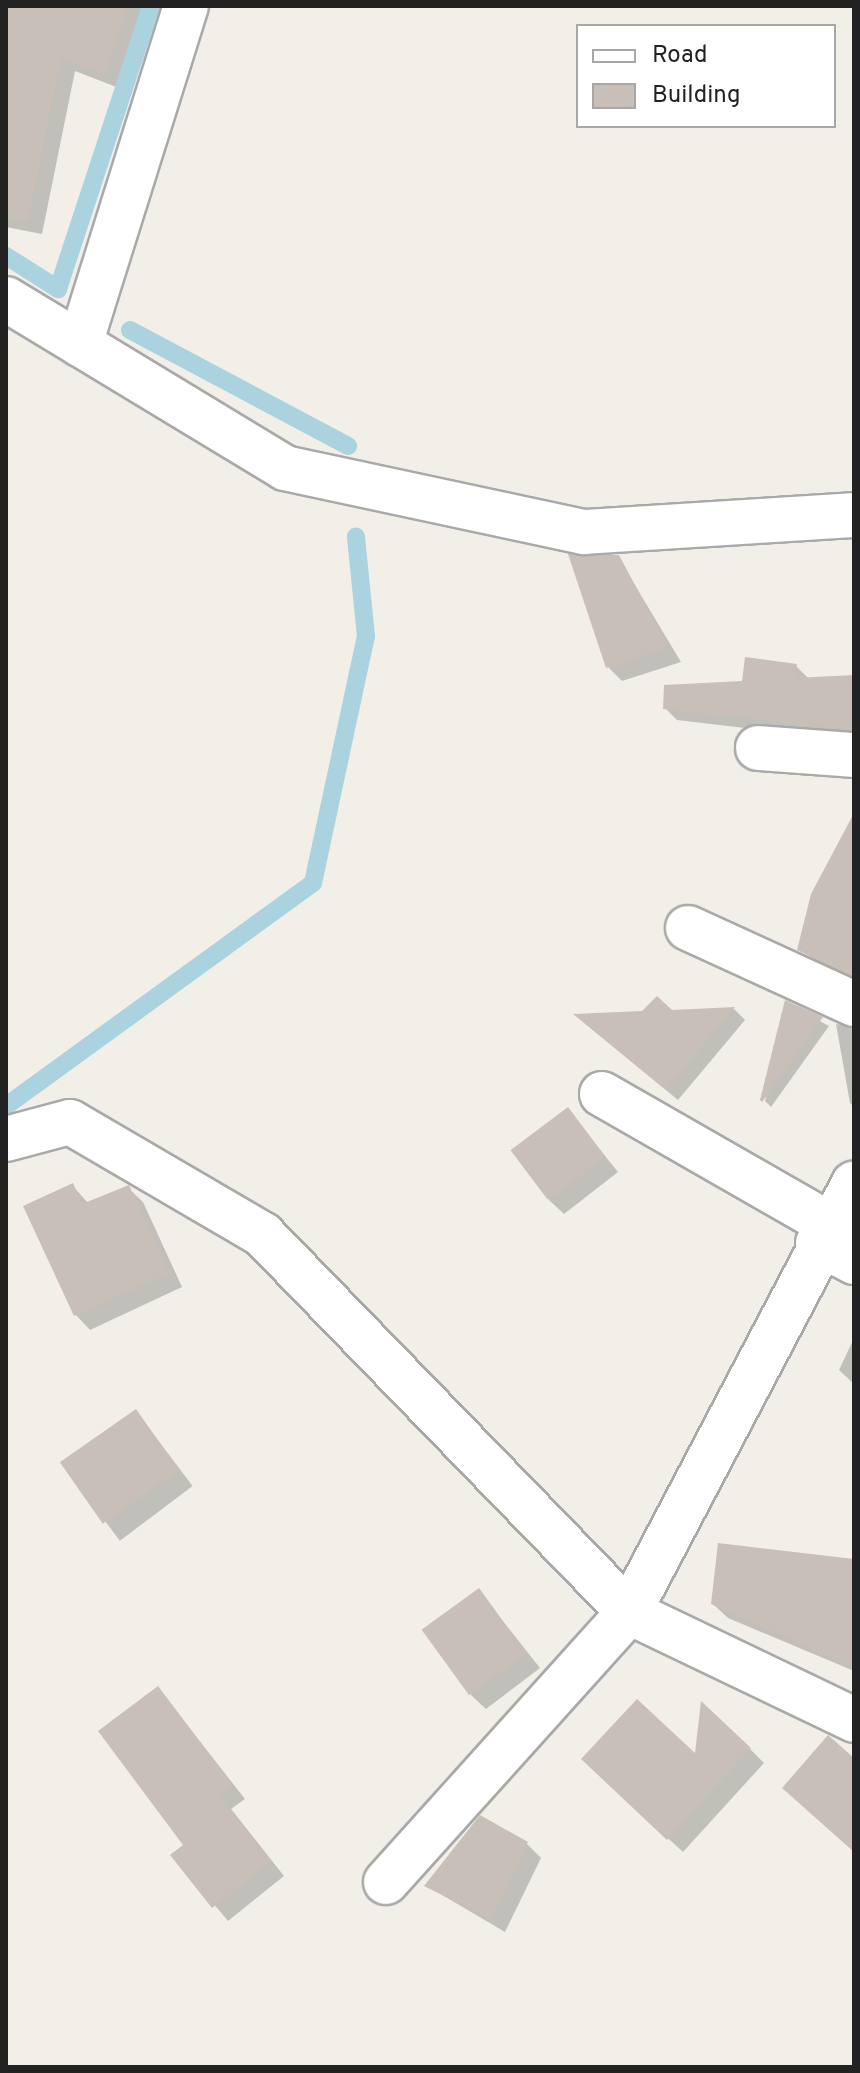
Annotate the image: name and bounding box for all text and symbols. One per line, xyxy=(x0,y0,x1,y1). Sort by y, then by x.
legend xyxy=(576,24,836,128)
text: Road xyxy=(652,41,708,71)
text: Building xyxy=(652,81,741,111)

